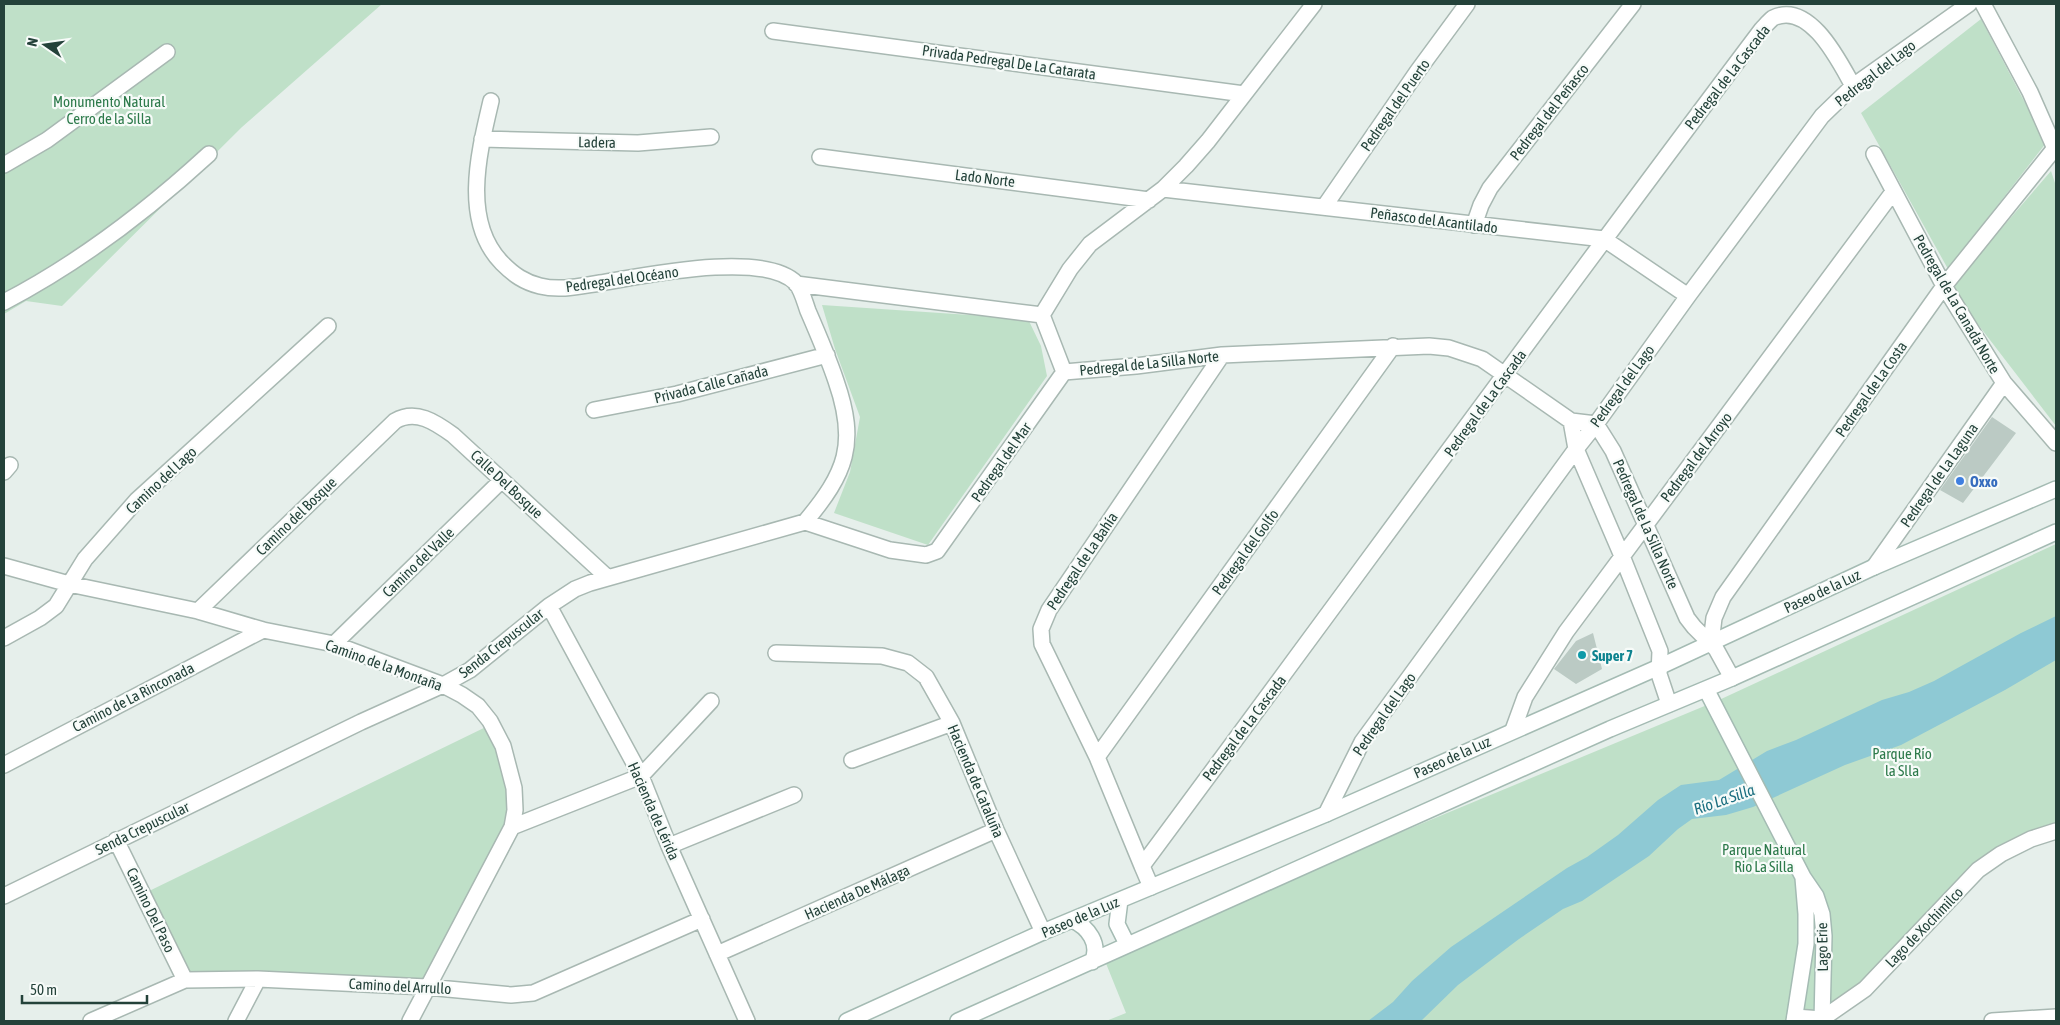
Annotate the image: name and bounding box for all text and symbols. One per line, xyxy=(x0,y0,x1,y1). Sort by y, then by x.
north arrow xyxy=(20,20,70,70)
street label: Pedregal de La Cascada xyxy=(1681,21,1773,133)
text: N xyxy=(24,36,41,48)
street label: Pedregal del Lago xyxy=(1831,36,1919,110)
street label: Privada Pedregal De La Catarata xyxy=(921,41,1097,83)
street label: Pedregal del Puerto xyxy=(1357,56,1433,154)
street label: Pedregal del Peñasco xyxy=(1506,60,1592,164)
park label: Monumento Natural Cerro de la Silla xyxy=(53,93,165,127)
street label: Ladera xyxy=(578,133,616,151)
street label: Lado Norte xyxy=(954,166,1016,190)
street label: Peñasco del Acantilado xyxy=(1369,204,1499,236)
street label: Pedregal de La Canadá Norte xyxy=(1910,232,2004,377)
street label: Pedregal del Océano xyxy=(564,263,680,295)
street label: Pedregal de La Costa xyxy=(1832,338,1910,440)
street label: Pedregal del Lago xyxy=(1587,342,1657,430)
street label: Pedregal de La Cascada xyxy=(1441,346,1529,460)
street label: Pedregal de La Silla Norte xyxy=(1078,347,1220,379)
street label: Privada Calle Cañada xyxy=(652,362,770,406)
street label: Pedregal del Arroyo xyxy=(1657,409,1735,505)
street label: Pedregal del Mar xyxy=(967,419,1035,505)
street label: Pedregal de La Laguna xyxy=(1897,420,1981,530)
street label: Camino del Lago xyxy=(122,443,200,517)
street label: Calle Del Bosque xyxy=(467,446,547,522)
street label: Pedregal de La Silla Norte xyxy=(1610,457,1682,592)
street label: Camino del Bosque xyxy=(252,473,340,559)
place label: Oxxo xyxy=(1970,473,1998,490)
marker: Oxxo xyxy=(1954,475,1966,487)
street label: Pedregal del Golfo xyxy=(1208,506,1282,598)
street label: Pedregal de La Bahía xyxy=(1043,509,1121,613)
street label: Camino del Valle xyxy=(379,524,457,600)
street label: Paseo de la Luz xyxy=(1781,566,1864,616)
street label: Senda Crepuscular xyxy=(455,604,547,681)
street label: Camino de la Montaña xyxy=(323,636,445,694)
place label: Super 7 xyxy=(1592,647,1633,664)
marker: Super 7 xyxy=(1576,649,1588,661)
street label: Camino de La Rinconada xyxy=(69,659,197,735)
street label: Pedregal del Lago xyxy=(1349,669,1419,759)
street label: Pedregal de La Cascada xyxy=(1199,672,1289,784)
street label: Hacienda de Cataluña xyxy=(944,722,1008,840)
street label: Paseo de la Luz xyxy=(1411,732,1494,782)
park label: Parque Río la Slla xyxy=(1872,745,1932,779)
street label: Hacienda de Lérida xyxy=(625,759,683,863)
water label: Río La Silla xyxy=(1691,780,1757,818)
street label: Senda Crepuscular xyxy=(92,798,192,858)
park label: Parque Natural Rio La Silla xyxy=(1722,841,1806,875)
street label: Hacienda De Málaga xyxy=(802,861,912,923)
street label: Camino Del Paso xyxy=(123,865,179,955)
street label: Lago de Xochimilco xyxy=(1882,883,1966,971)
street label: Paseo de la Luz xyxy=(1039,893,1122,941)
street label: Lago Erie xyxy=(1813,922,1831,972)
scale bar xyxy=(22,972,148,1004)
street label: Camino del Arrullo xyxy=(348,975,452,997)
text: 50 m xyxy=(30,981,57,998)

